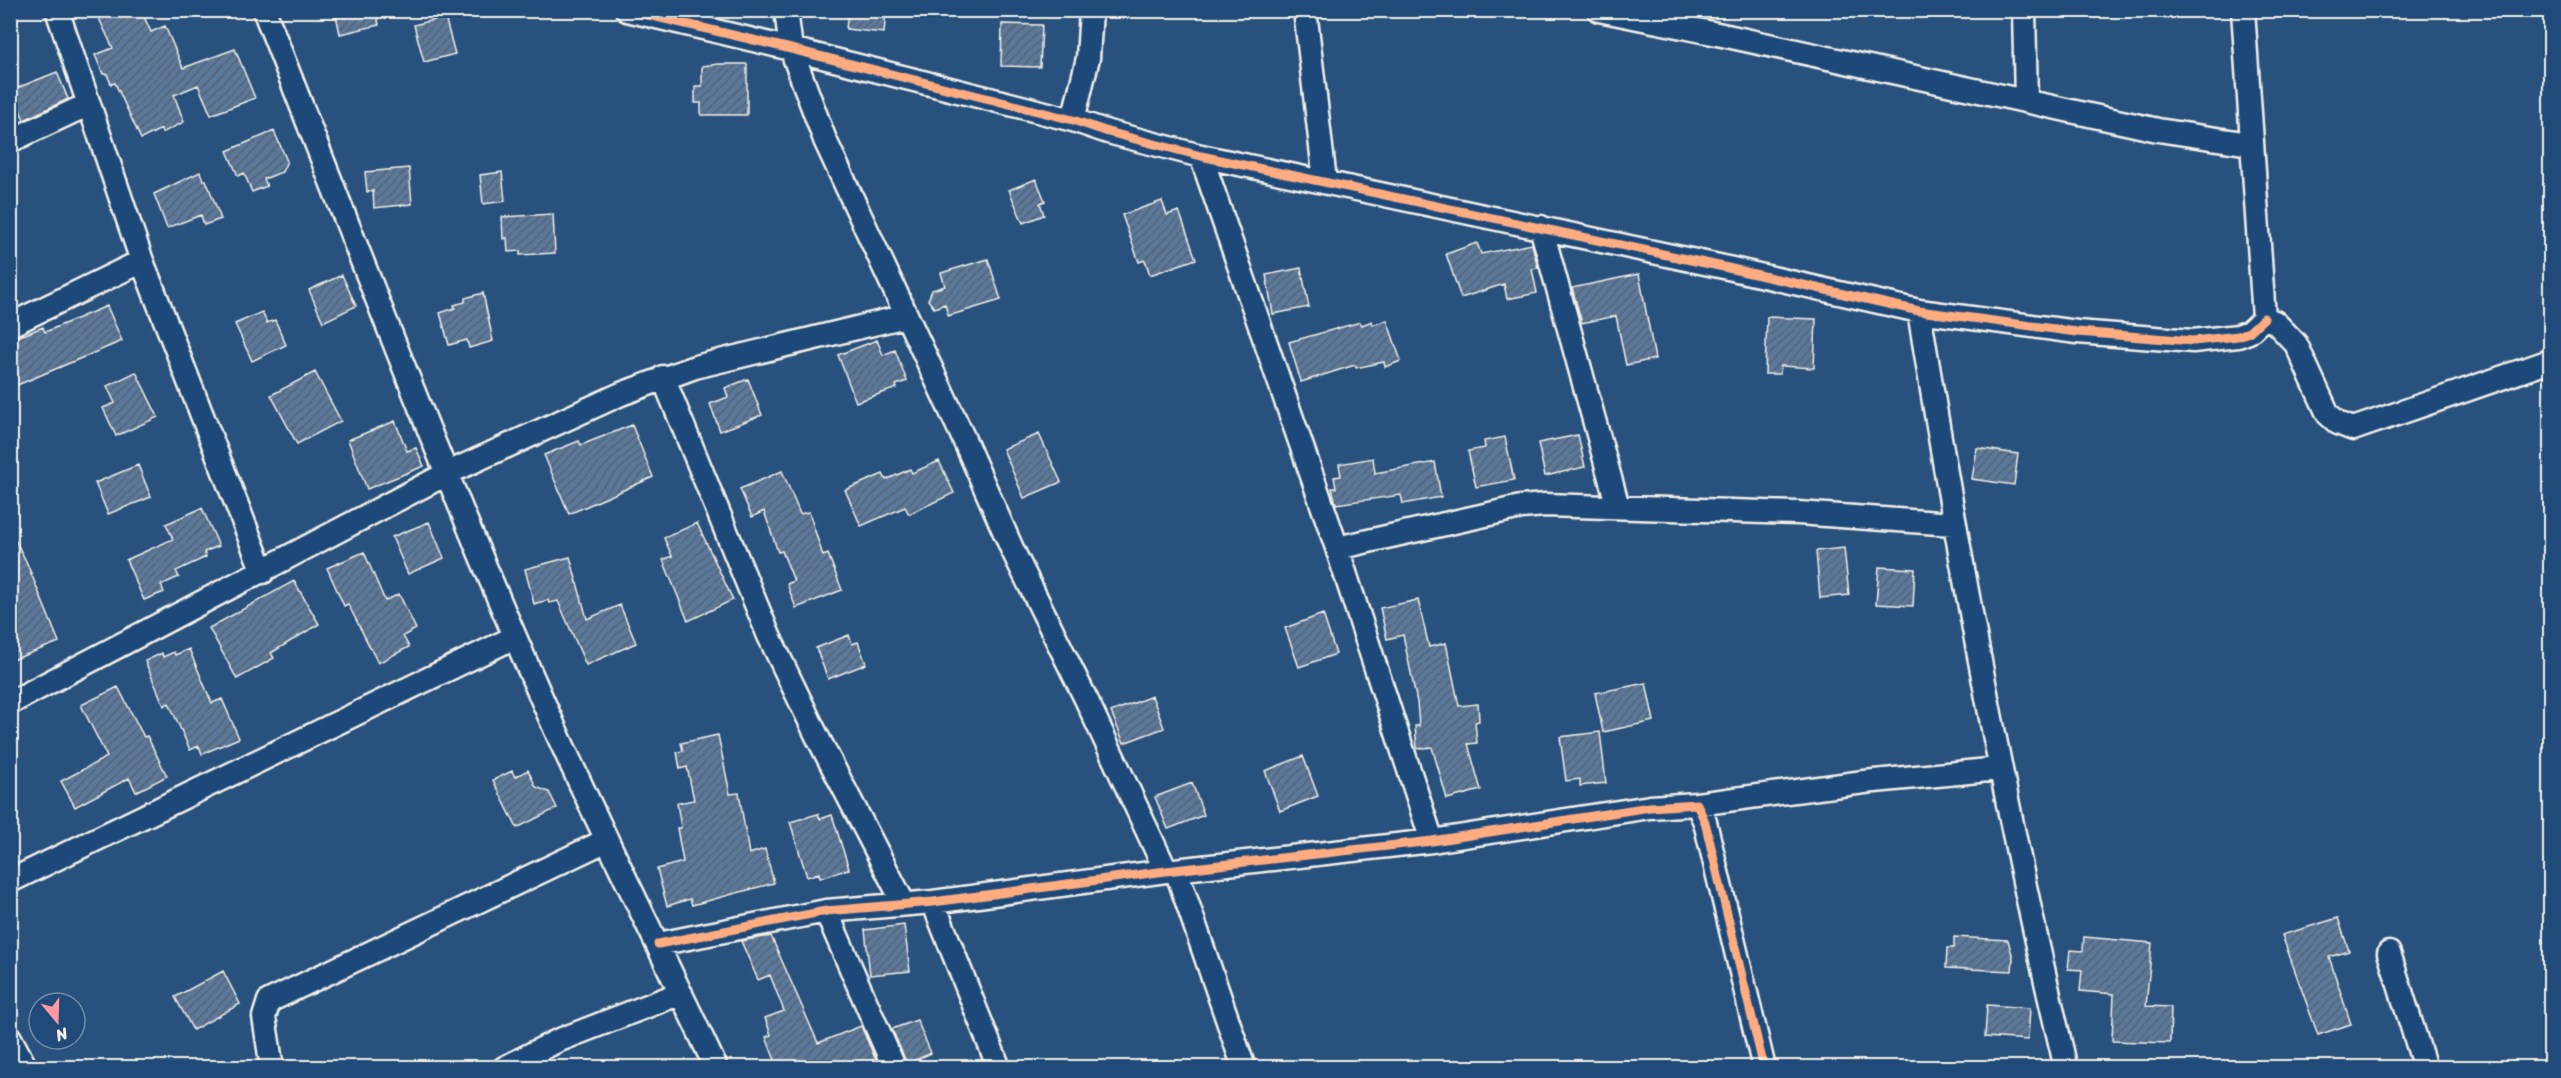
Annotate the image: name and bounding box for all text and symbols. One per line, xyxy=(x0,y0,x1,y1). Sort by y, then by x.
north arrow xyxy=(27,991,87,1051)
text: N xyxy=(51,1019,73,1051)

